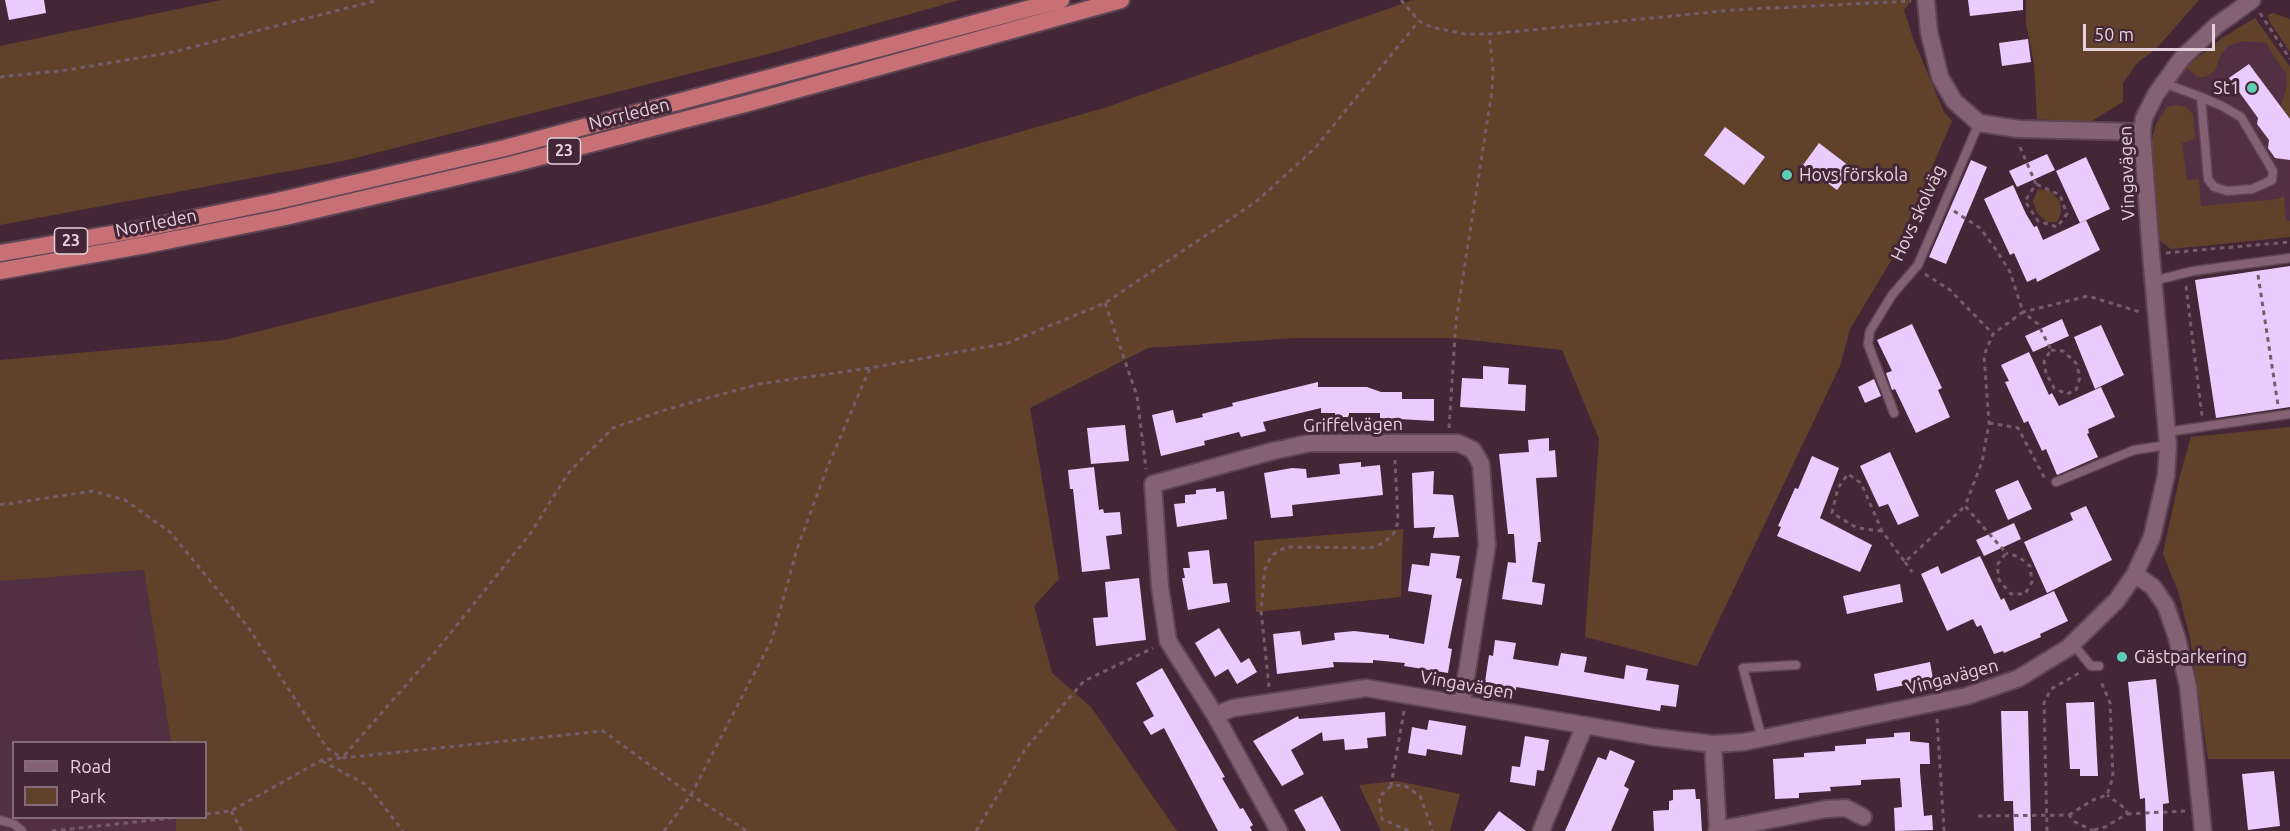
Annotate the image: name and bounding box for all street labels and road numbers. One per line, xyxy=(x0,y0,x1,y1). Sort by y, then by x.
street label: Norrleden xyxy=(586,94,672,134)
street label: Vingavägen xyxy=(2115,125,2139,221)
road number: 23 xyxy=(548,138,580,164)
street label: Hovs skolväg xyxy=(1886,161,1950,265)
street label: Norrleden xyxy=(113,205,199,241)
road number: 23 xyxy=(54,228,88,254)
street label: Griffelvägen xyxy=(1303,413,1403,437)
street label: Vingavägen xyxy=(1903,654,2001,700)
street label: Vingavägen xyxy=(1418,666,1516,704)

